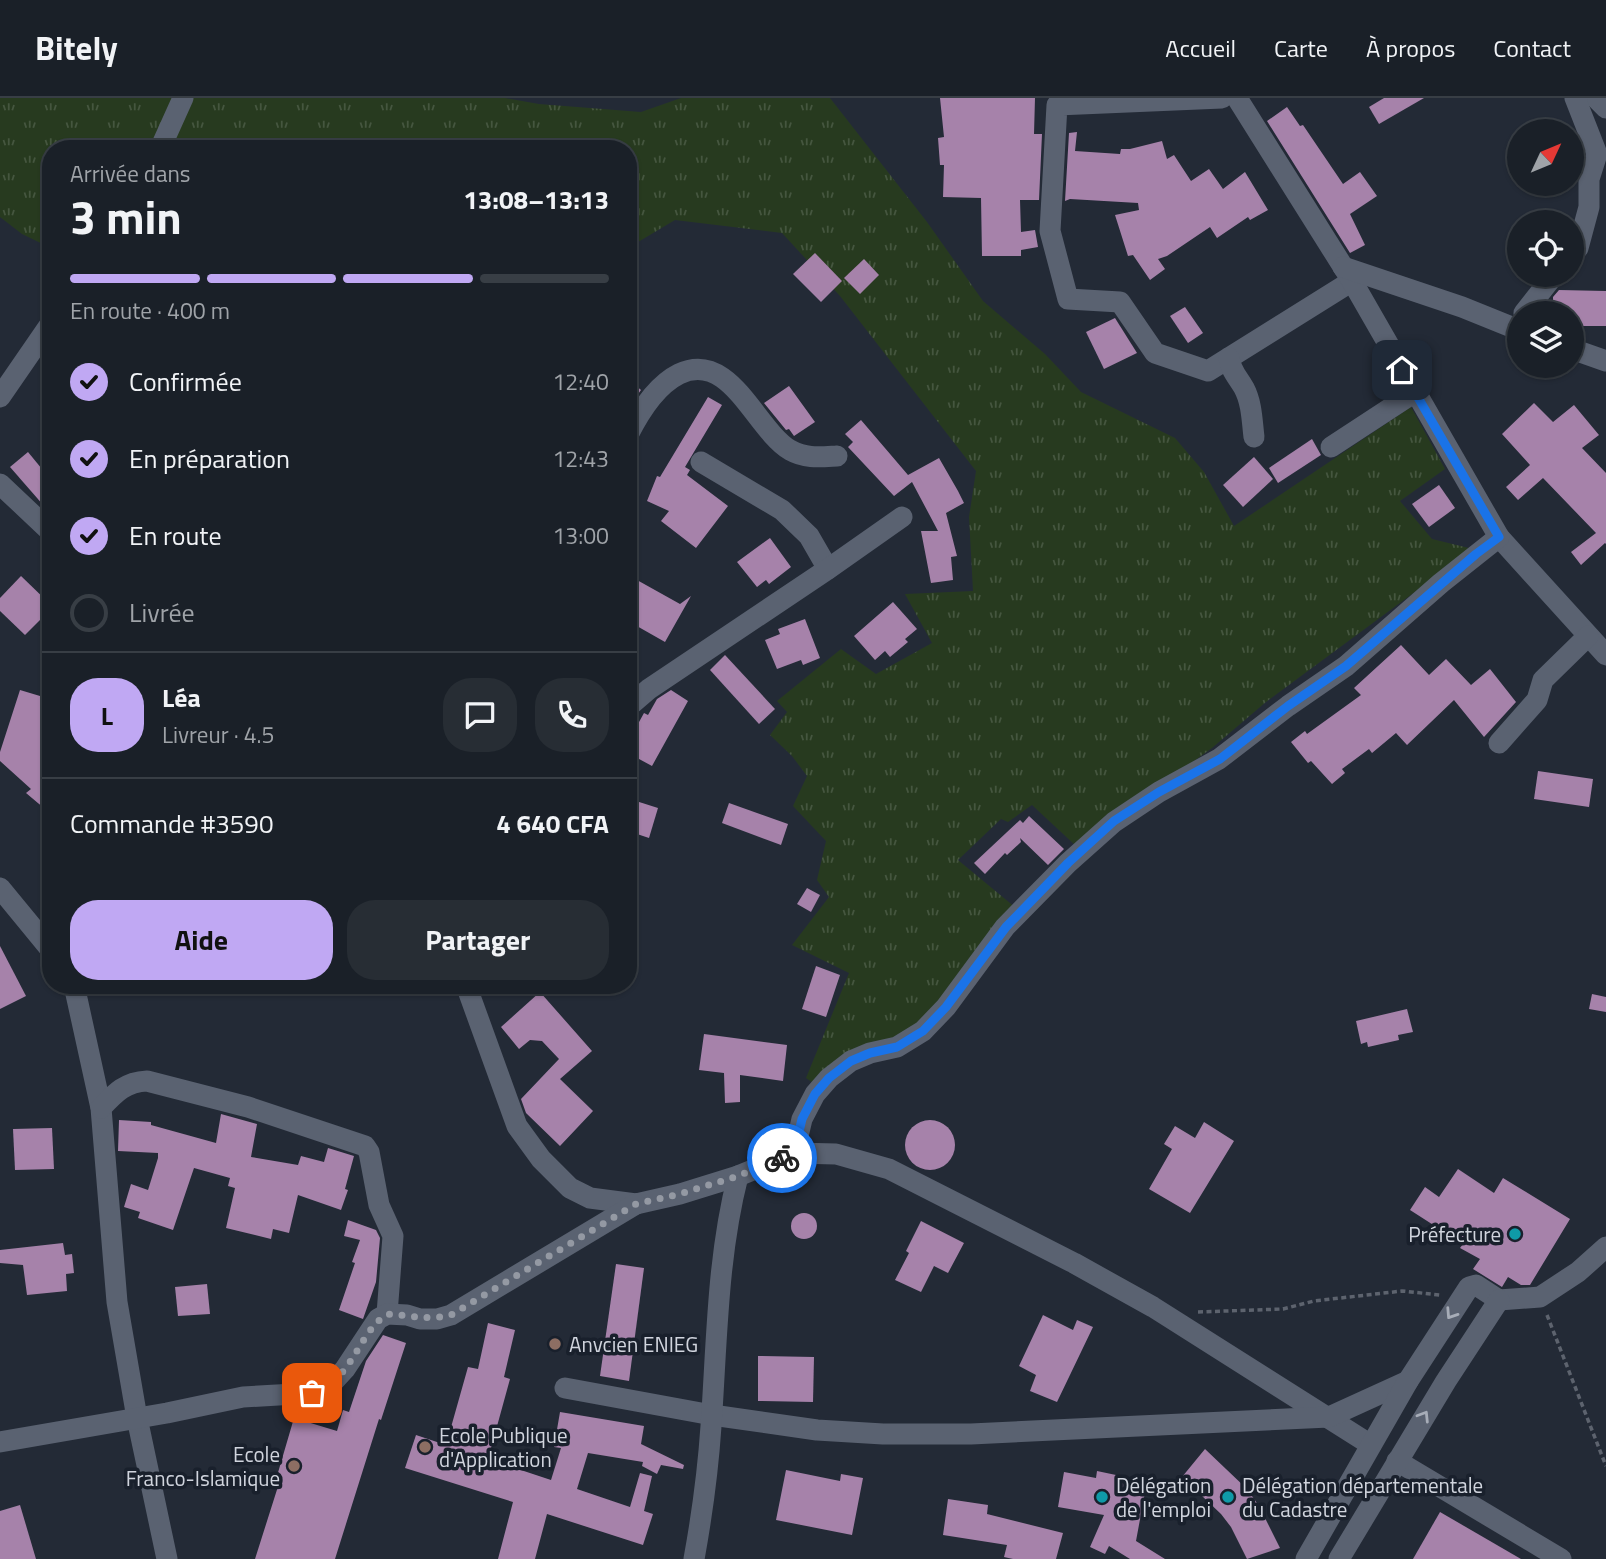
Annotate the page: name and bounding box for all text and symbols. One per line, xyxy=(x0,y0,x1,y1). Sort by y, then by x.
text: Bitely xyxy=(35,23,118,73)
text: Accueil xyxy=(1165,30,1236,66)
text: Carte xyxy=(1274,30,1328,66)
text: À propos xyxy=(1366,30,1455,66)
text: Contact xyxy=(1493,30,1571,66)
north arrow xyxy=(1507,119,1584,196)
map controls xyxy=(1507,119,1584,378)
text: Arrivée dans xyxy=(70,156,191,191)
text: 13:08–13:13 xyxy=(463,180,609,219)
text: 3 min xyxy=(70,182,182,252)
button: locate xyxy=(1507,210,1584,287)
text: En route · 400 m xyxy=(70,293,230,328)
button: layers xyxy=(1507,301,1584,378)
pin xyxy=(1372,340,1432,400)
icon: home xyxy=(1383,351,1421,389)
text: Confirmée xyxy=(129,362,242,401)
icon: check xyxy=(70,363,108,401)
text: 12:40 xyxy=(552,364,609,399)
text: En préparation xyxy=(129,439,290,478)
icon: check xyxy=(70,440,108,478)
text: 12:43 xyxy=(552,441,609,476)
text: En route xyxy=(129,516,222,555)
icon: check xyxy=(70,517,108,555)
text: 13:00 xyxy=(552,518,609,553)
text: Livrée xyxy=(129,593,195,632)
text: Léa xyxy=(162,678,201,717)
button: chat xyxy=(443,678,517,752)
button: phone xyxy=(535,678,609,752)
text: L xyxy=(101,696,113,735)
text: Livreur · 4.5 xyxy=(162,717,274,752)
text: Commande #3590 xyxy=(70,804,273,843)
text: 4 640 CFA xyxy=(496,804,609,843)
button: Aide xyxy=(70,900,333,980)
button: Partager xyxy=(347,900,609,980)
courier xyxy=(747,1123,817,1193)
icon: bike xyxy=(763,1139,801,1177)
place label: Préfecture xyxy=(1408,1218,1501,1250)
marker: Préfecture xyxy=(1507,1226,1523,1242)
one-way arrow xyxy=(1447,1307,1460,1320)
place label: Anvcien ENIEG xyxy=(569,1328,698,1360)
marker: Anvcien ENIEG xyxy=(547,1336,563,1352)
pin xyxy=(282,1363,342,1423)
icon: bag xyxy=(293,1374,331,1412)
one-way arrow xyxy=(1416,1411,1429,1424)
place label: Ecole Publique d'Application xyxy=(439,1419,568,1475)
place label: Ecole Franco-Islamique xyxy=(126,1438,280,1494)
marker: Ecole Publique d'Application xyxy=(417,1439,433,1455)
marker: Ecole Franco-Islamique xyxy=(286,1458,302,1474)
place label: Délégation de l'emploi xyxy=(1116,1469,1211,1525)
place label: Délégation départementale du Cadastre xyxy=(1242,1469,1483,1525)
marker: Délégation de l'emploi xyxy=(1094,1489,1110,1505)
marker: Délégation départementale du Cadastre xyxy=(1220,1489,1236,1505)

